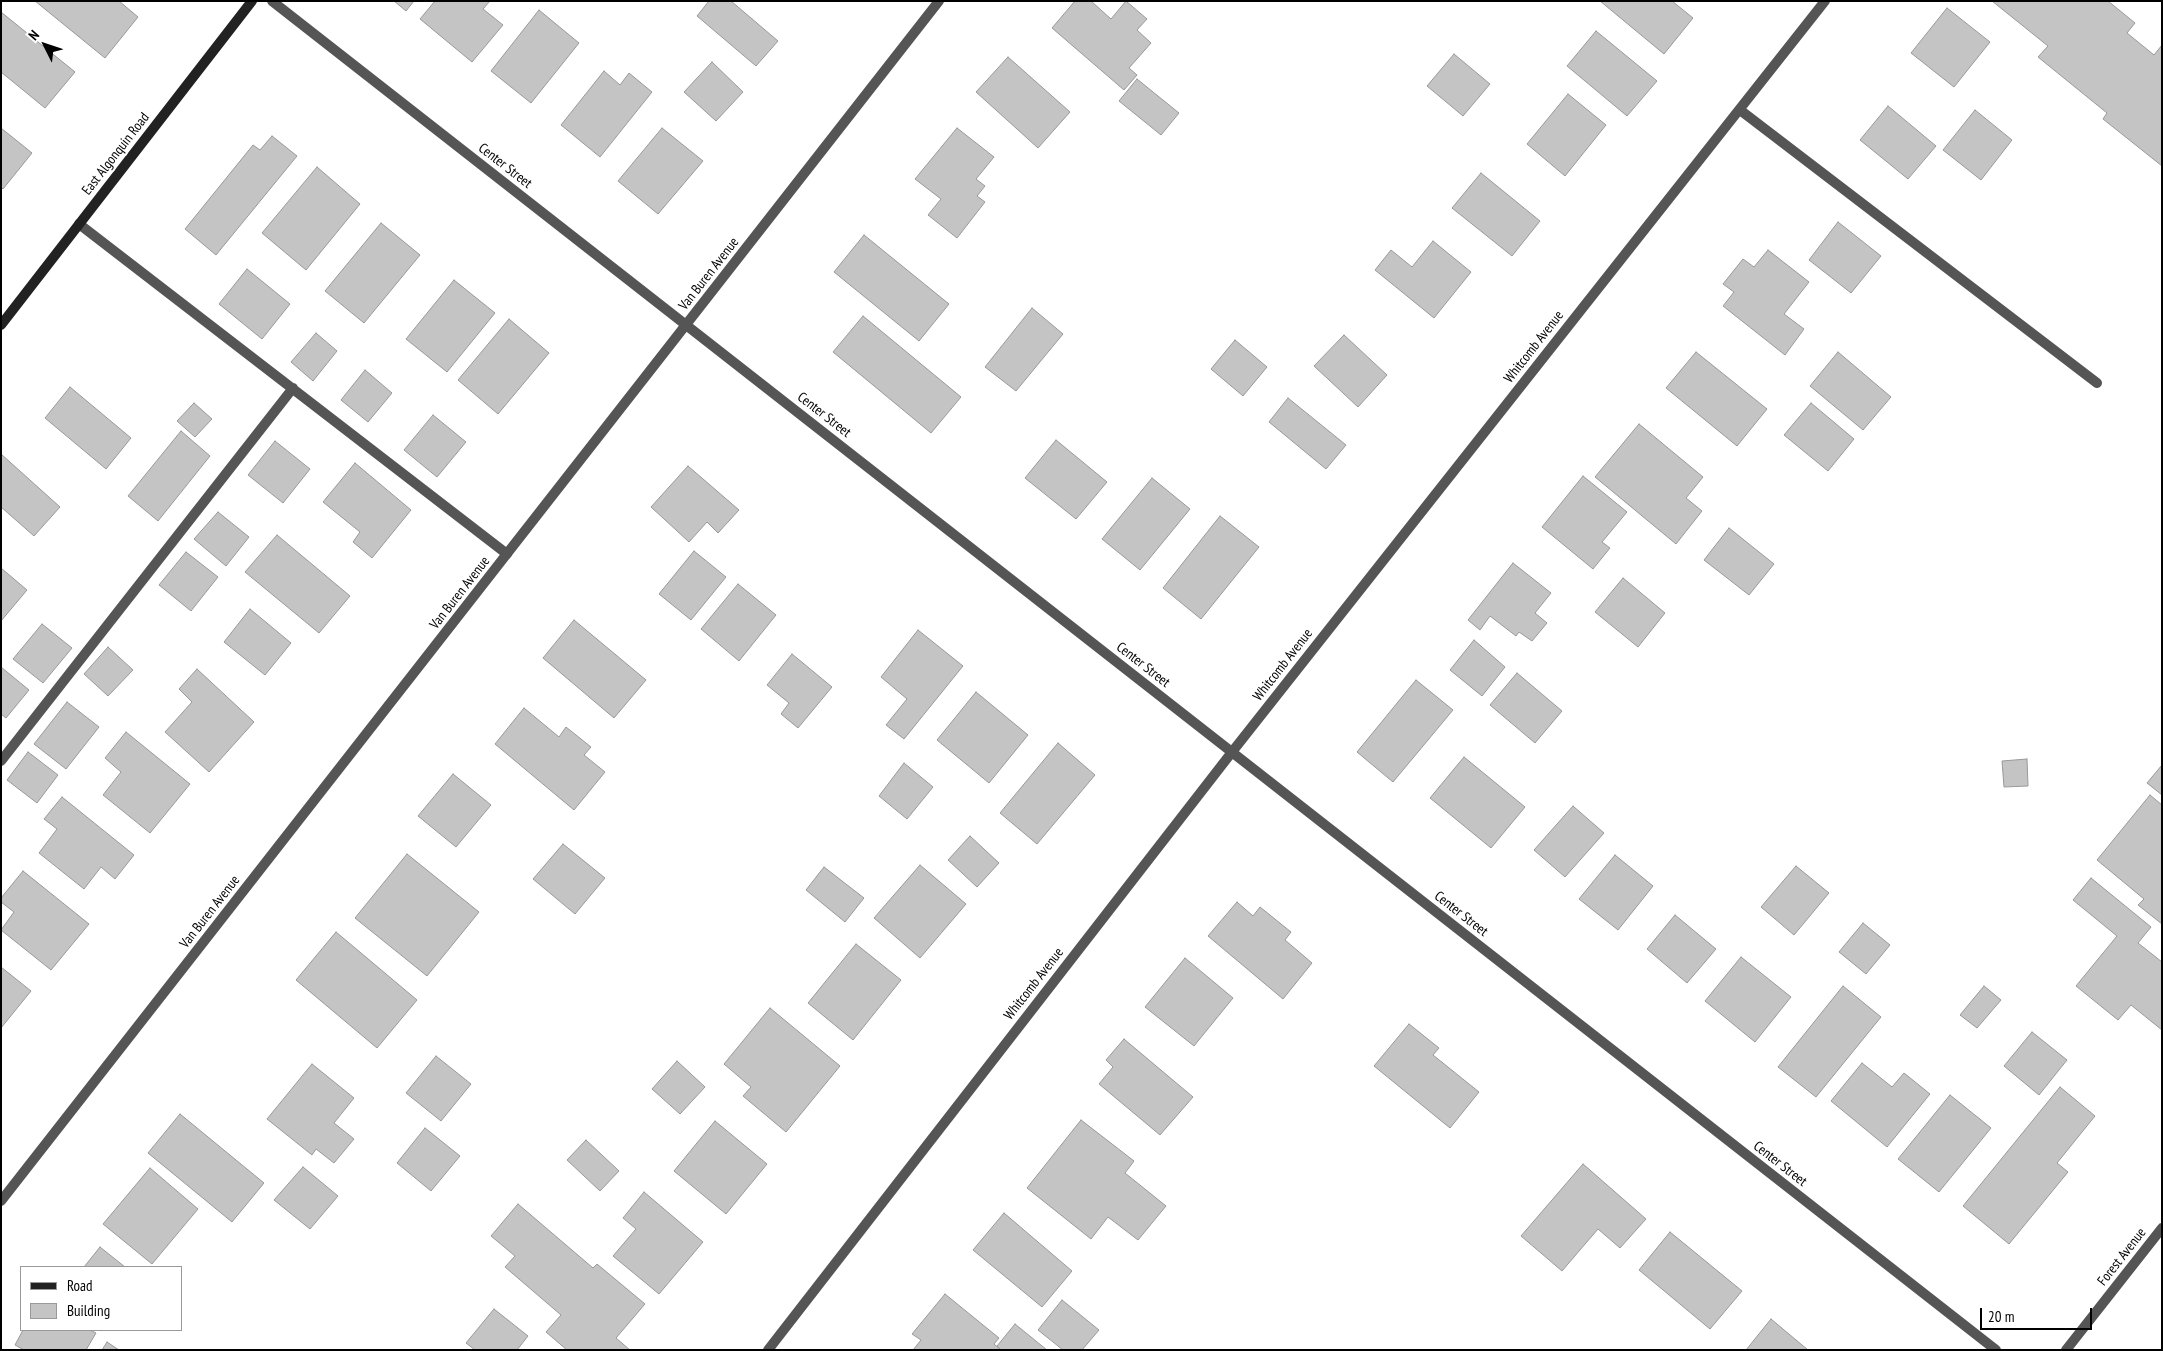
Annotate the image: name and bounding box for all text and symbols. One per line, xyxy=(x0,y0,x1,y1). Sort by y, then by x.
north arrow xyxy=(20,20,70,70)
text: N xyxy=(24,26,43,44)
street label: East Algonquin Road xyxy=(79,110,153,198)
street label: Center Street xyxy=(475,140,535,192)
street label: Van Buren Avenue xyxy=(675,234,743,314)
street label: Whitcomb Avenue xyxy=(1501,308,1567,386)
street label: Center Street xyxy=(794,389,854,441)
street label: Van Buren Avenue xyxy=(426,553,494,633)
street label: Whitcomb Avenue xyxy=(1250,626,1316,704)
street label: Center Street xyxy=(1113,639,1173,691)
street label: Van Buren Avenue xyxy=(176,872,244,952)
street label: Center Street xyxy=(1431,888,1491,940)
street label: Whitcomb Avenue xyxy=(1001,945,1067,1023)
street label: Center Street xyxy=(1750,1138,1810,1190)
street label: Forest Avenue xyxy=(2094,1225,2150,1289)
legend xyxy=(20,1266,182,1331)
text: Road xyxy=(67,1276,93,1295)
scale bar xyxy=(1983,1298,2096,1330)
text: Building xyxy=(67,1301,110,1320)
text: 20 m xyxy=(1988,1307,2014,1326)

